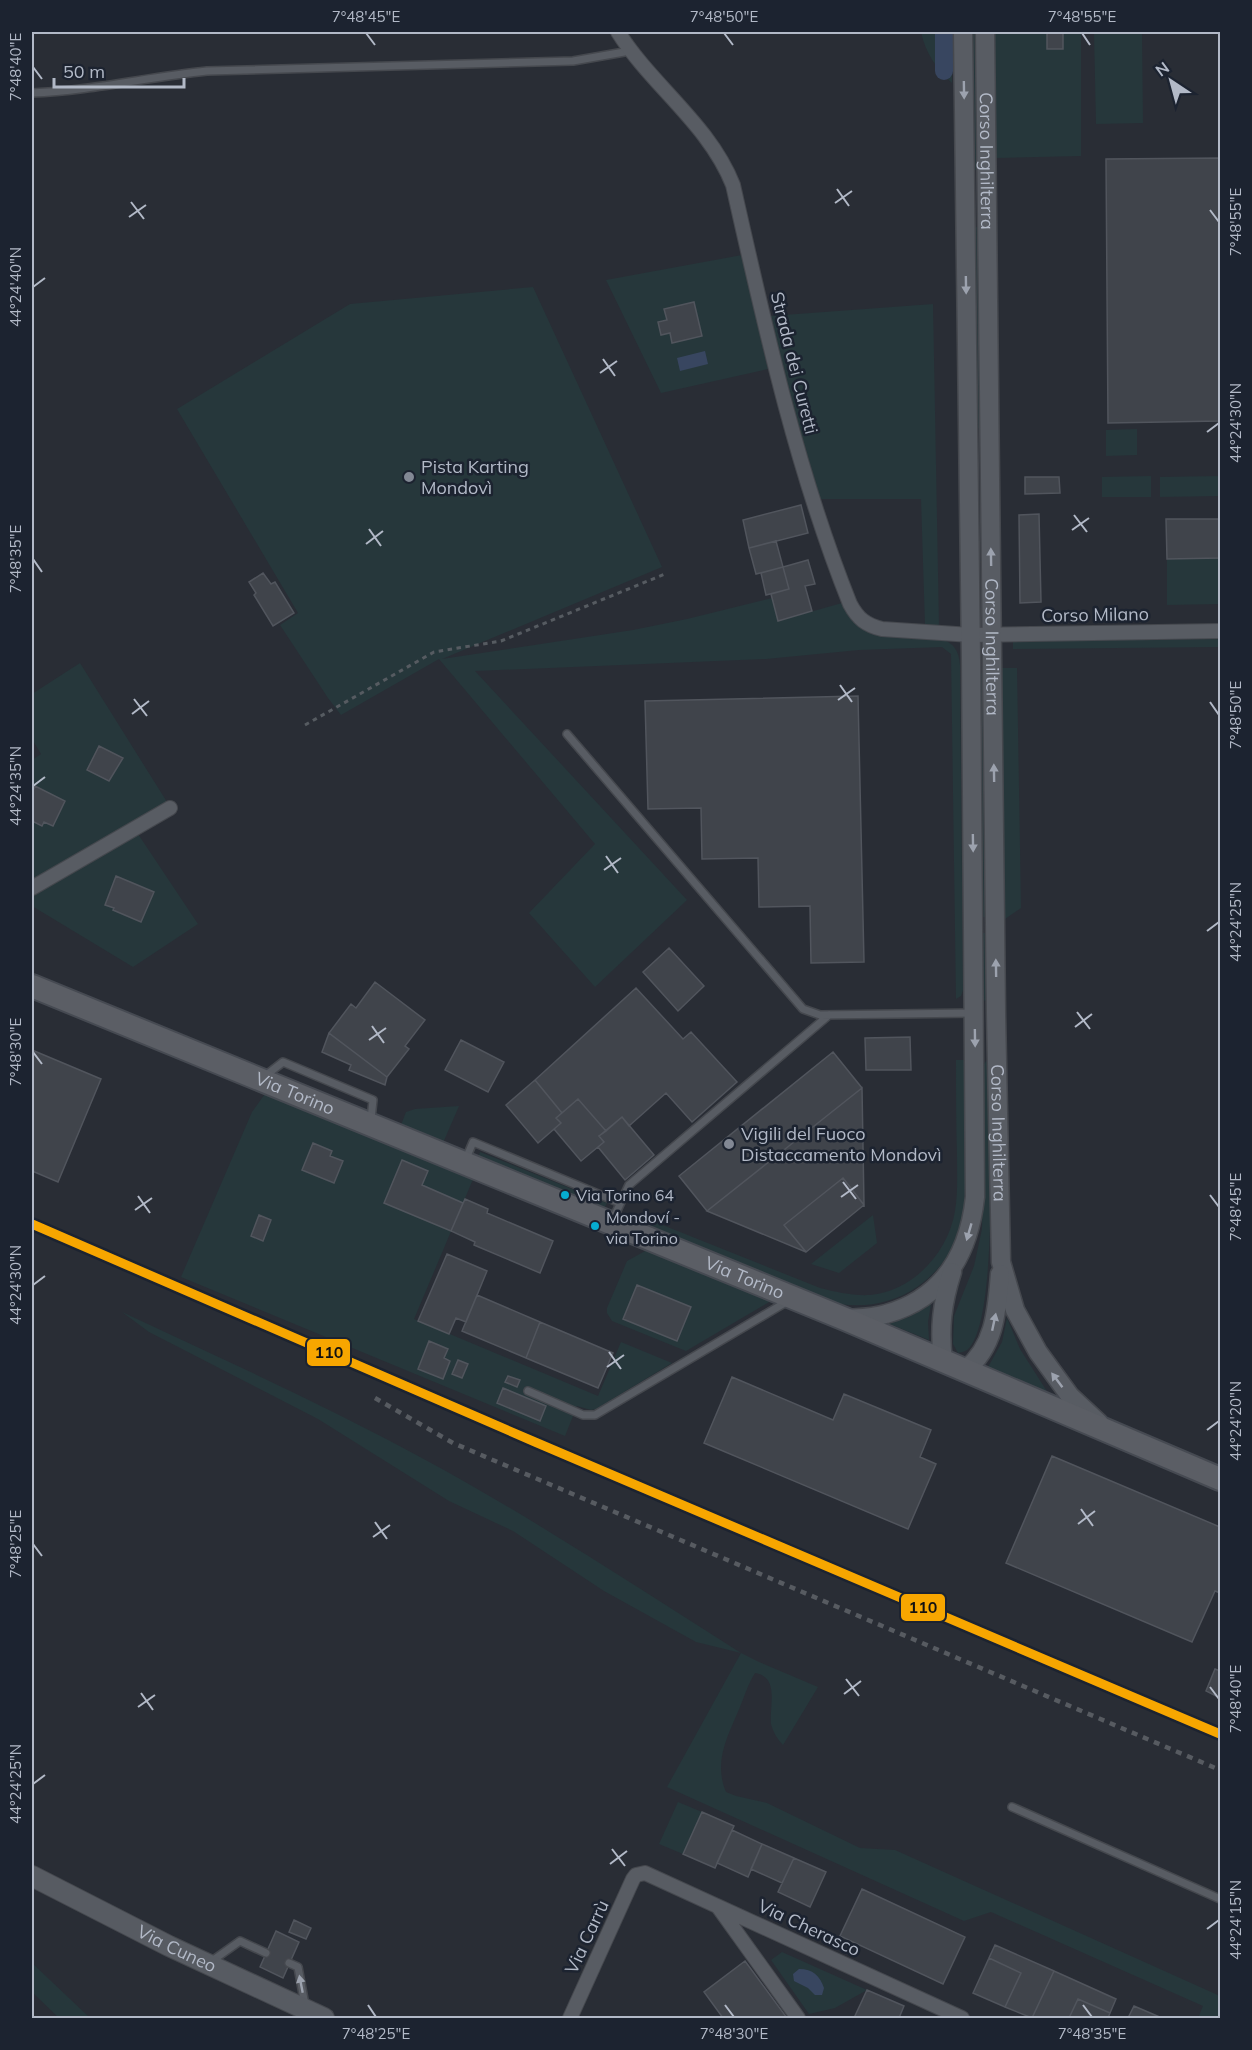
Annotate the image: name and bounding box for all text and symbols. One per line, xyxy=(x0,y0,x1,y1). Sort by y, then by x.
text: 7°48'45"E xyxy=(332,7,400,26)
text: 7°48'50"E xyxy=(690,7,758,26)
text: 7°48'55"E xyxy=(1048,7,1116,26)
text: 7°48'40"E xyxy=(6,33,25,101)
scale bar xyxy=(54,51,184,89)
north arrow xyxy=(1141,51,1201,111)
text: N xyxy=(1151,57,1173,81)
text: 50 m xyxy=(63,60,105,83)
one-way arrow xyxy=(959,80,969,99)
street label: Corso Inghilterra xyxy=(975,92,999,230)
text: 7°48'55"E xyxy=(1226,188,1245,256)
text: 44°24'40"N xyxy=(6,247,25,327)
one-way arrow xyxy=(961,275,971,294)
street label: Strada dei Curetti xyxy=(766,289,823,436)
text: 44°24'30"N xyxy=(1226,383,1245,463)
place label: Pista Karting Mondovì xyxy=(421,455,529,499)
marker: Pista Karting Mondovì xyxy=(402,470,416,484)
text: 7°48'35"E xyxy=(6,525,25,593)
one-way arrow xyxy=(986,547,996,566)
street label: Corso Inghilterra xyxy=(980,578,1005,716)
street label: Corso Milano xyxy=(1041,602,1149,627)
text: 7°48'50"E xyxy=(1226,681,1245,749)
text: 44°24'35"N xyxy=(6,746,25,826)
one-way arrow xyxy=(989,763,998,782)
one-way arrow xyxy=(968,834,978,853)
text: 44°24'25"N xyxy=(1226,882,1245,962)
one-way arrow xyxy=(991,958,1001,977)
text: 7°48'30"E xyxy=(6,1018,25,1086)
one-way arrow xyxy=(970,1029,980,1048)
street label: Corso Inghilterra xyxy=(986,1064,1012,1202)
street label: Via Torino xyxy=(252,1067,338,1120)
place label: Vigili del Fuoco Distaccamento Mondovì xyxy=(741,1122,941,1166)
marker: Vigili del Fuoco Distaccamento Mondovì xyxy=(722,1137,736,1151)
text: 7°48'45"E xyxy=(1226,1173,1245,1241)
place label: Via Torino 64 xyxy=(576,1185,674,1205)
marker: Via Torino 64 xyxy=(559,1189,571,1201)
place label: Mondoví - via Torino xyxy=(606,1207,680,1248)
marker: Mondoví - via Torino xyxy=(589,1220,601,1232)
one-way arrow xyxy=(964,1224,973,1242)
text: 44°24'30"N xyxy=(6,1245,25,1325)
street label: Via Torino xyxy=(702,1251,788,1304)
one-way arrow xyxy=(990,1312,999,1331)
line badge: 110 xyxy=(306,1338,351,1367)
text: 110 xyxy=(315,1342,343,1362)
one-way arrow xyxy=(1052,1372,1064,1387)
text: 44°24'20"N xyxy=(1226,1381,1245,1461)
text: 7°48'25"E xyxy=(6,1510,25,1578)
line badge: 110 xyxy=(900,1593,946,1622)
text: 110 xyxy=(909,1597,937,1617)
text: 7°48'40"E xyxy=(1226,1665,1245,1733)
text: 44°24'25"N xyxy=(6,1744,25,1824)
text: 44°24'15"N xyxy=(1226,1880,1245,1960)
street label: Via Cherasco xyxy=(754,1894,864,1961)
street label: Via Carrù xyxy=(560,1896,614,1977)
street label: Via Cuneo xyxy=(133,1920,220,1977)
one-way arrow xyxy=(296,1974,305,1993)
text: 7°48'25"E xyxy=(342,2024,410,2043)
text: 7°48'30"E xyxy=(700,2024,768,2043)
text: 7°48'35"E xyxy=(1058,2024,1126,2043)

